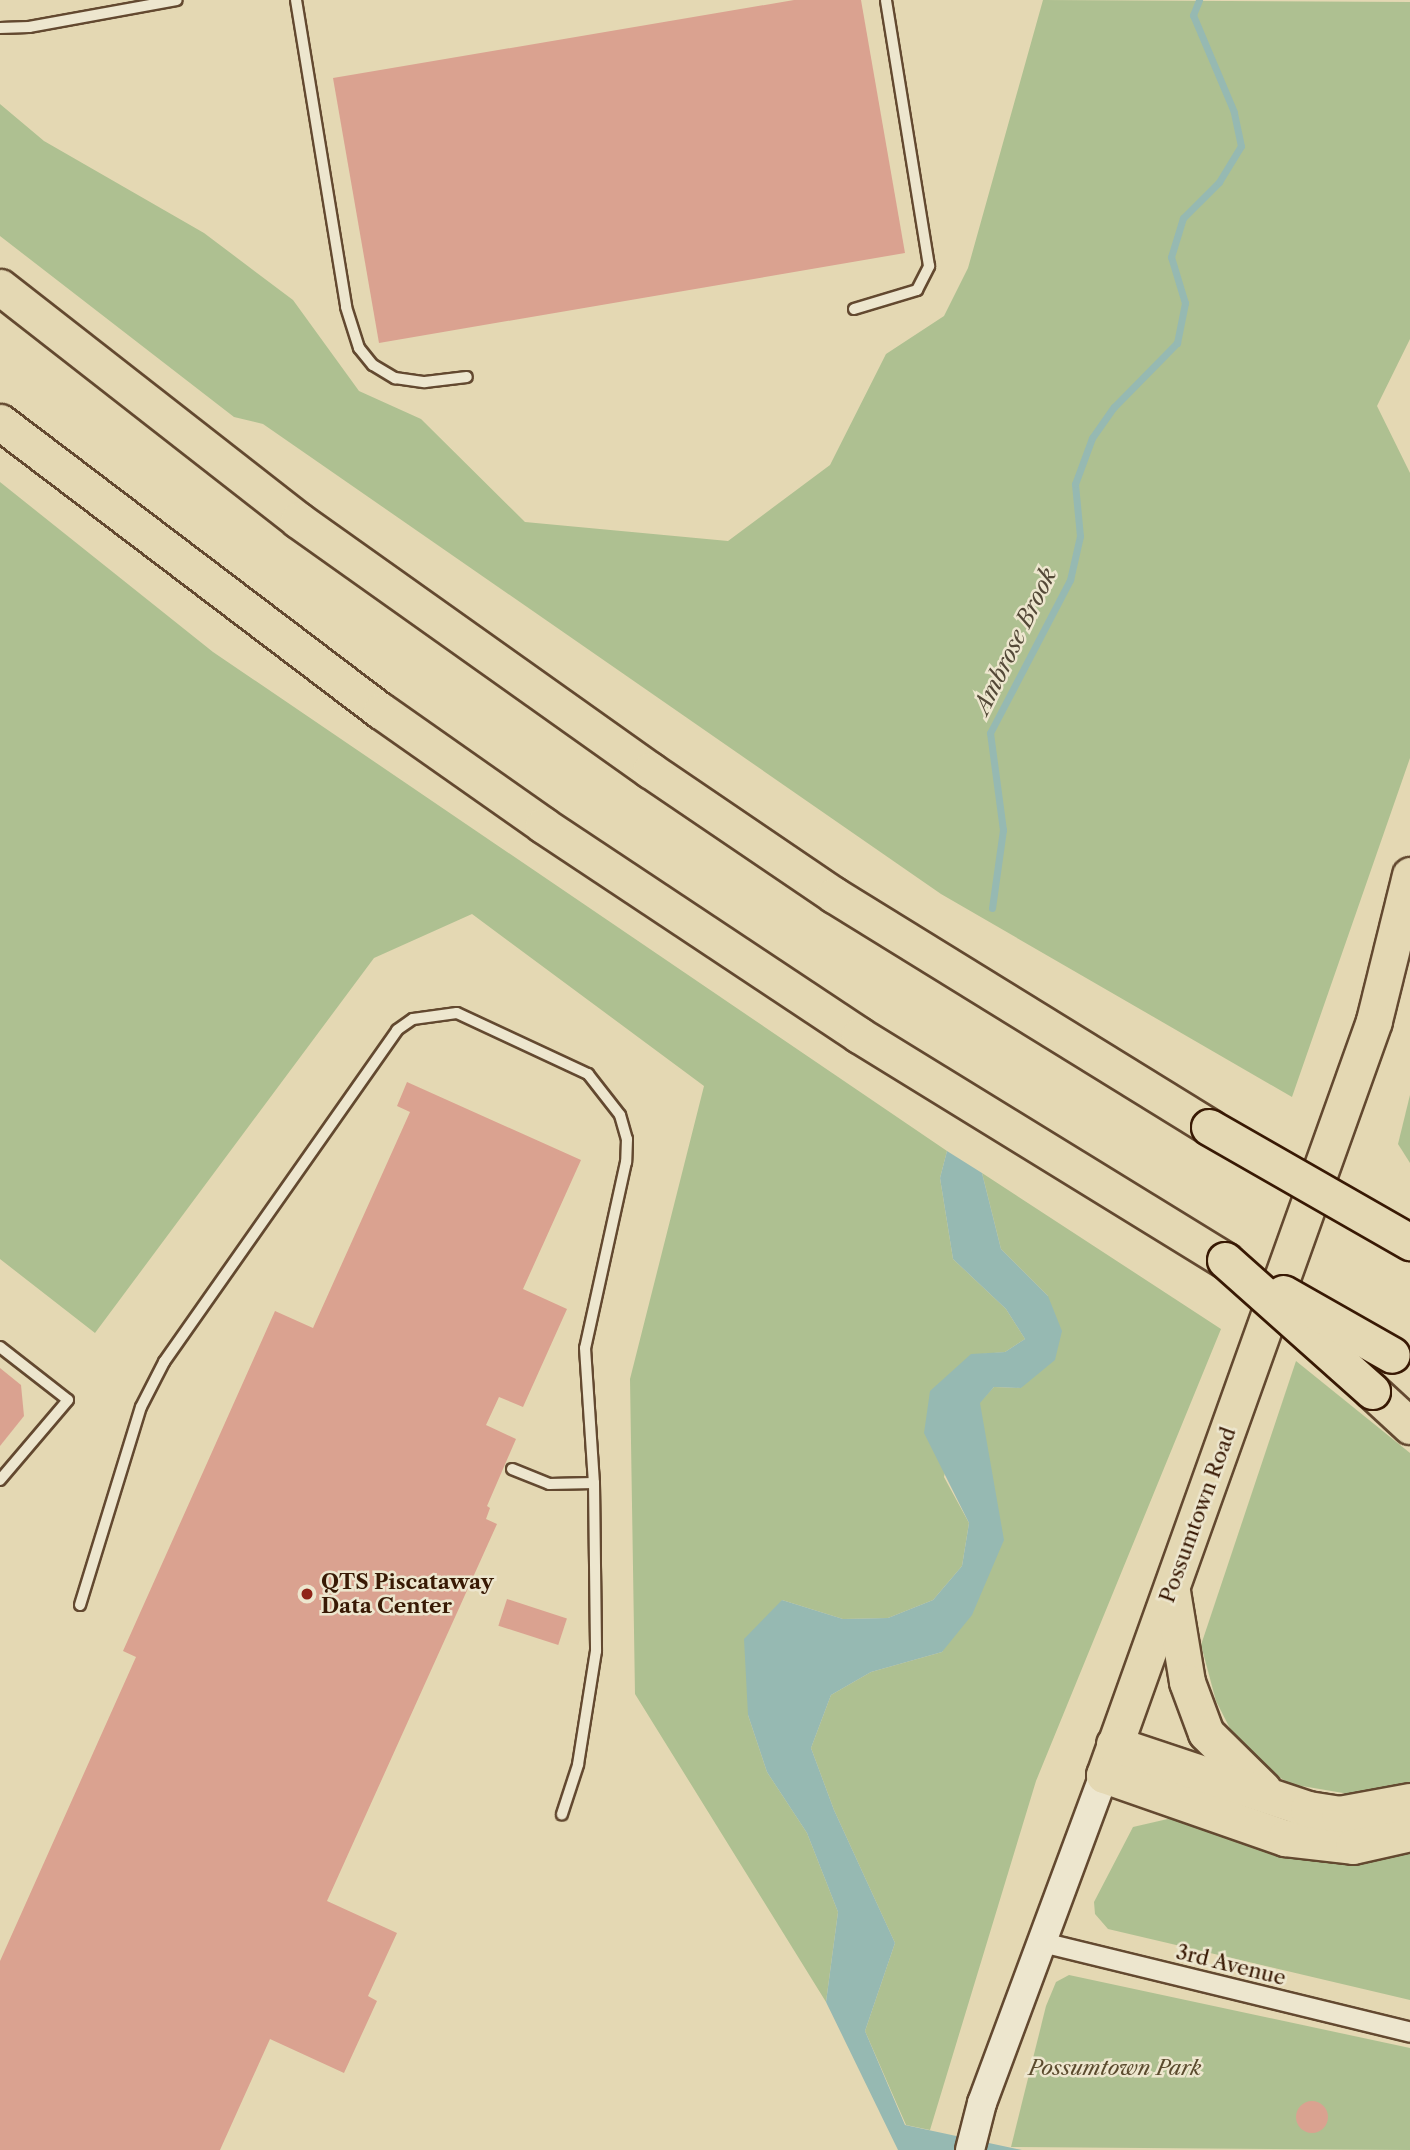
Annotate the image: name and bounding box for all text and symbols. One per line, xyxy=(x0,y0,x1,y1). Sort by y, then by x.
water label: Ambrose Brook xyxy=(968,564,1062,718)
street label: Possumtown Road xyxy=(1155,1424,1241,1606)
place label: QTS Piscataway Data Center xyxy=(321,1569,494,1619)
marker: QTS Piscataway Data Center xyxy=(299,1586,315,1602)
street label: 3rd Avenue xyxy=(1173,1939,1289,1991)
park label: Possumtown Park xyxy=(1029,2055,1201,2081)

